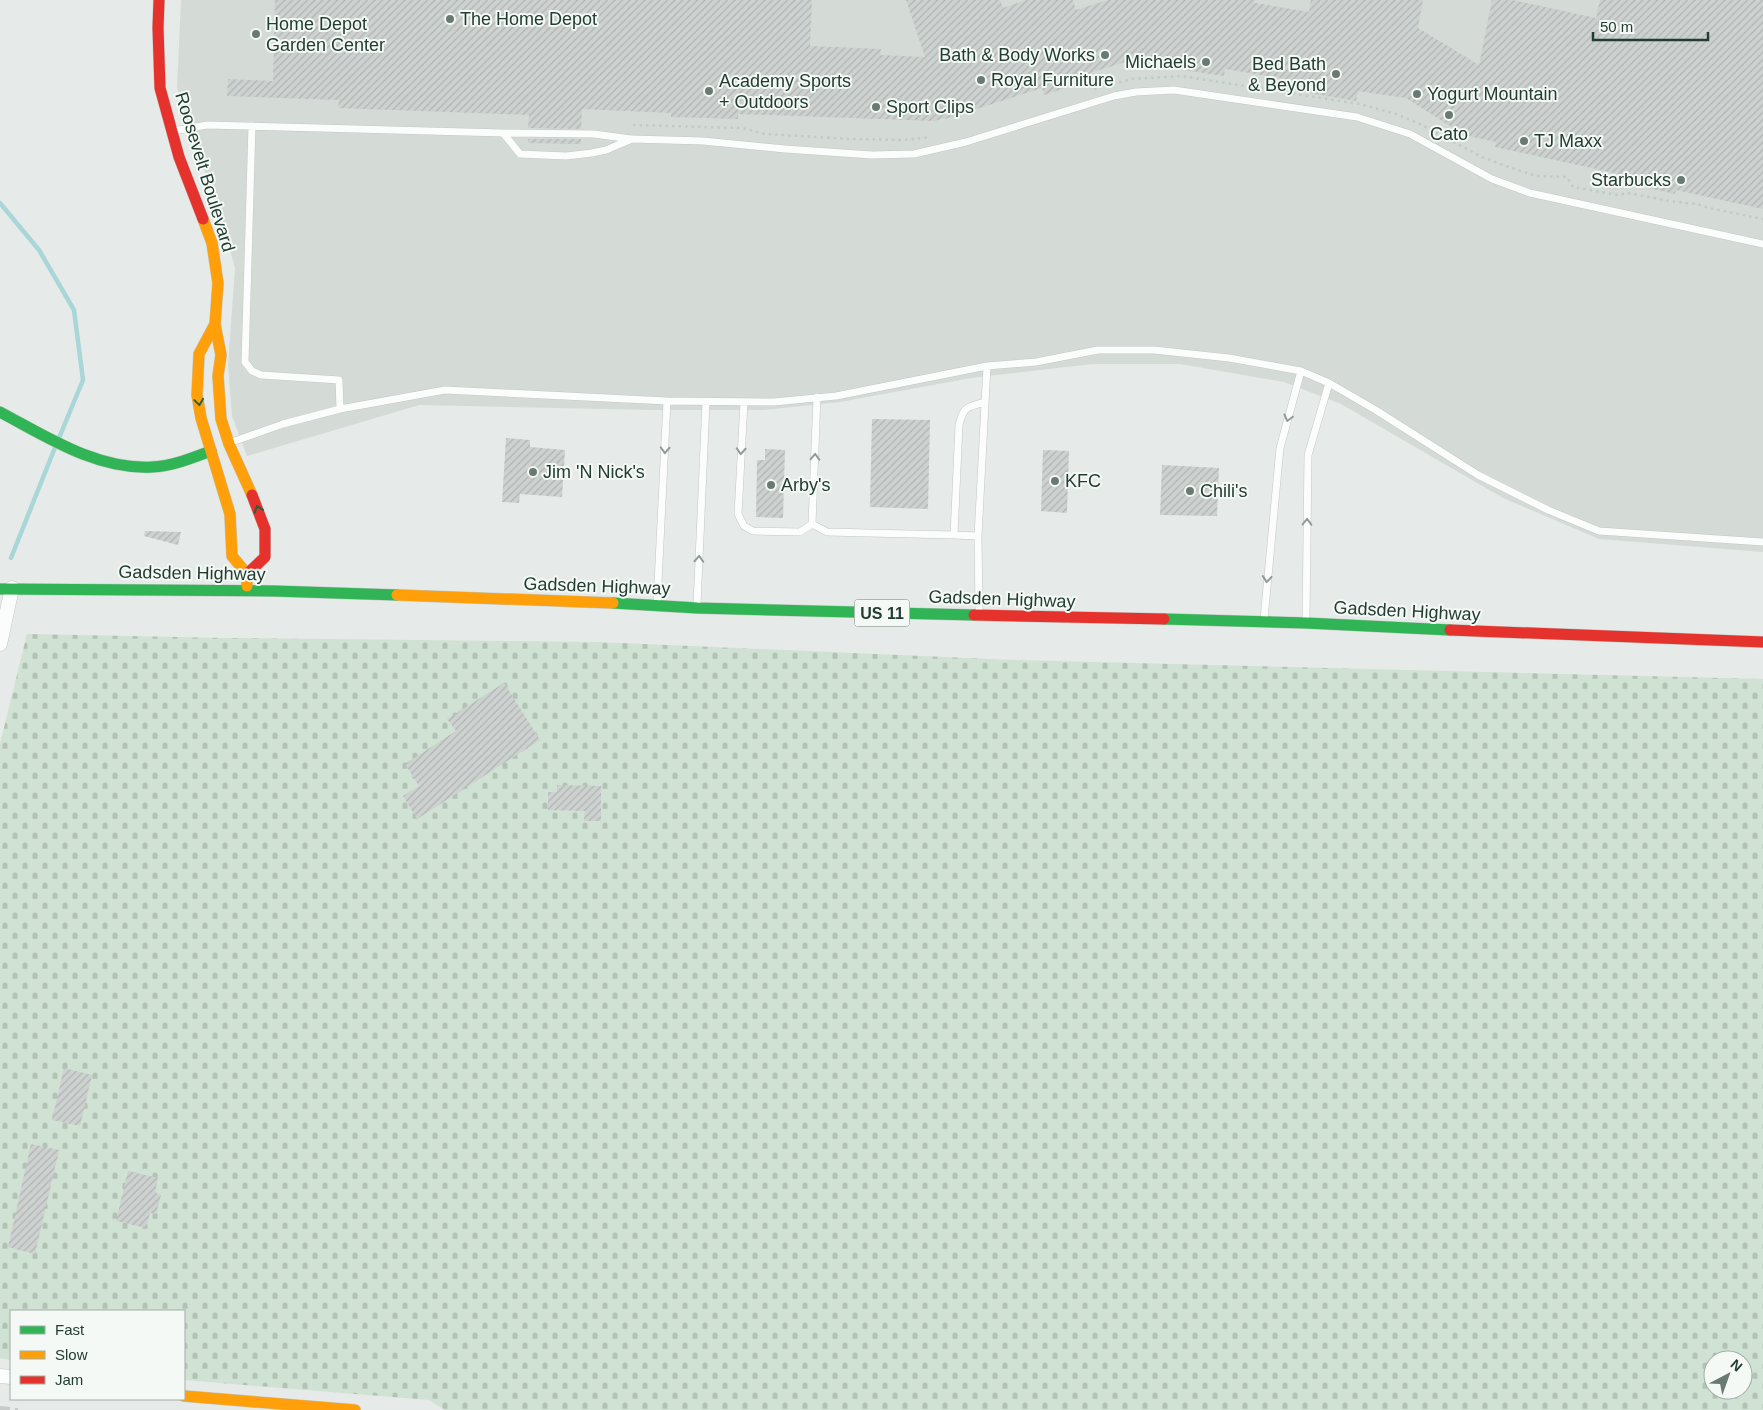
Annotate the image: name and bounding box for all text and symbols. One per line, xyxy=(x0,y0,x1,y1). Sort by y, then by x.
place label: The Home Depot xyxy=(460,9,597,29)
scale bar xyxy=(1593,10,1708,42)
marker: The Home Depot xyxy=(444,13,456,25)
place label: Home Depot Garden Center xyxy=(266,14,385,55)
text: 50 m xyxy=(1600,18,1633,35)
marker: Home Depot Garden Center xyxy=(250,28,262,40)
place label: Bath & Body Works xyxy=(939,45,1095,65)
marker: Bath & Body Works xyxy=(1099,49,1111,61)
place label: Michaels xyxy=(1125,52,1196,72)
place label: Bed Bath & Beyond xyxy=(1248,54,1326,95)
marker: Michaels xyxy=(1200,56,1212,68)
marker: Bed Bath & Beyond xyxy=(1330,68,1342,80)
place label: Royal Furniture xyxy=(991,70,1114,90)
place label: Academy Sports + Outdoors xyxy=(719,71,851,112)
marker: Royal Furniture xyxy=(975,74,987,86)
place label: Yogurt Mountain xyxy=(1427,84,1557,104)
marker: Academy Sports + Outdoors xyxy=(703,85,715,97)
marker: Yogurt Mountain xyxy=(1411,88,1423,100)
street label: Roosevelt Boulevard xyxy=(171,90,239,254)
place label: Sport Clips xyxy=(886,97,974,117)
marker: Sport Clips xyxy=(870,101,882,113)
marker: Cato xyxy=(1443,109,1455,121)
place label: Cato xyxy=(1430,124,1468,144)
place label: TJ Maxx xyxy=(1534,131,1602,151)
marker: TJ Maxx xyxy=(1518,135,1530,147)
place label: Starbucks xyxy=(1591,170,1671,190)
marker: Starbucks xyxy=(1675,174,1687,186)
one-way arrow xyxy=(193,398,203,406)
one-way arrow xyxy=(1284,413,1294,422)
one-way arrow xyxy=(659,446,670,454)
one-way arrow xyxy=(736,447,747,455)
one-way arrow xyxy=(810,453,821,461)
place label: Jim 'N Nick's xyxy=(543,462,645,482)
marker: Jim 'N Nick's xyxy=(527,466,539,478)
place label: KFC xyxy=(1065,471,1101,491)
place label: Arby's xyxy=(781,475,830,495)
marker: KFC xyxy=(1049,475,1061,487)
marker: Arby's xyxy=(765,479,777,491)
place label: Chili's xyxy=(1200,481,1247,501)
marker: Chili's xyxy=(1184,485,1196,497)
one-way arrow xyxy=(254,506,264,514)
one-way arrow xyxy=(1302,518,1312,526)
one-way arrow xyxy=(694,555,704,562)
street label: Gadsden Highway xyxy=(118,562,266,584)
street label: Gadsden Highway xyxy=(523,573,671,599)
one-way arrow xyxy=(1262,575,1273,583)
street label: Gadsden Highway xyxy=(928,586,1076,612)
street label: Gadsden Highway xyxy=(1333,597,1481,625)
road number: US 11 xyxy=(854,600,910,626)
legend xyxy=(10,1310,185,1400)
text: Fast xyxy=(55,1321,85,1338)
text: Slow xyxy=(55,1346,88,1363)
north arrow xyxy=(1703,1350,1753,1400)
text: N xyxy=(1727,1356,1746,1375)
text: Jam xyxy=(55,1371,83,1388)

